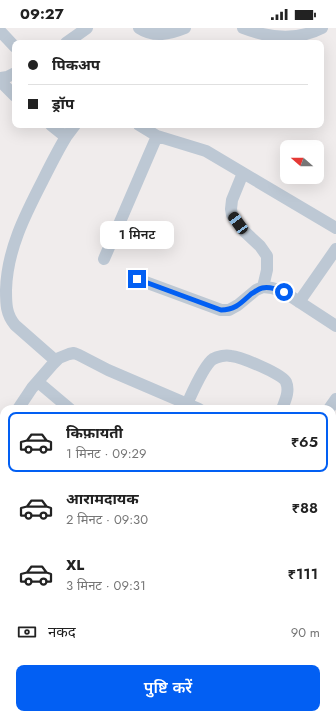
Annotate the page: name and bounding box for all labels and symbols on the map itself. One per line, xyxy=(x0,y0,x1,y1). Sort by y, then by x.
north arrow xyxy=(280,140,324,184)
car xyxy=(226,210,250,236)
callout: 1 मिनट xyxy=(100,221,174,249)
route end xyxy=(128,270,146,288)
route start xyxy=(275,283,293,301)

